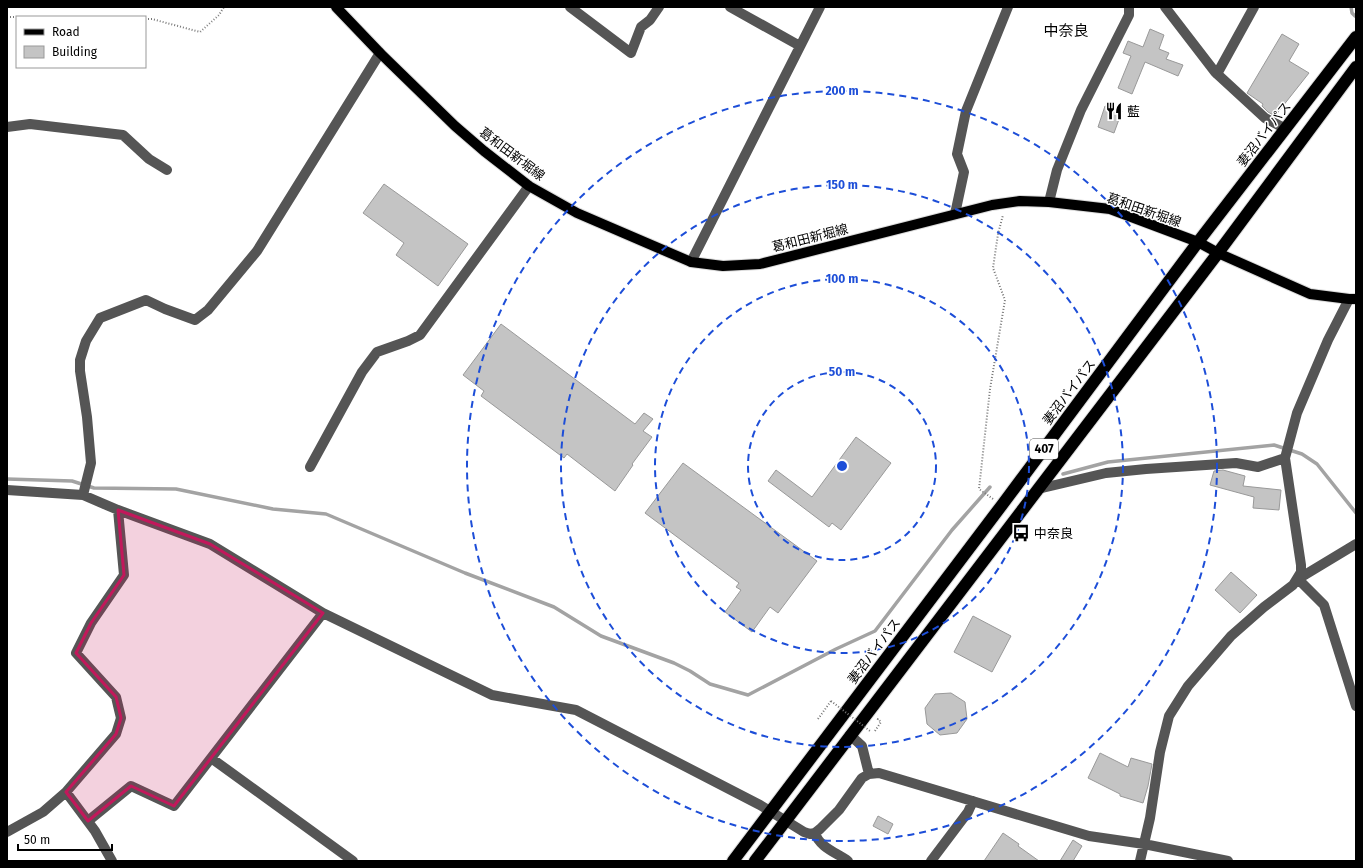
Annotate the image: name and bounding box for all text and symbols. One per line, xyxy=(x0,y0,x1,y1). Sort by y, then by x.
legend xyxy=(16,16,146,68)
district label: 中奈良 xyxy=(1043,22,1089,40)
text: Road xyxy=(52,25,80,39)
text: Building xyxy=(52,45,98,59)
text: 200 m xyxy=(825,84,859,98)
street label: 妻沼バイパス xyxy=(1234,99,1294,169)
restaurant icon: 藍 xyxy=(1104,101,1124,121)
place label: 藍 xyxy=(1127,104,1140,119)
street label: 葛和田新堀線 xyxy=(476,125,548,183)
text: 150 m xyxy=(826,178,858,192)
street label: 葛和田新堀線 xyxy=(1105,190,1183,230)
street label: 葛和田新堀線 xyxy=(770,221,850,255)
text: 100 m xyxy=(826,272,858,286)
street label: 妻沼バイパス xyxy=(1040,356,1098,428)
text: 50 m xyxy=(829,365,855,379)
road number: 407 xyxy=(1030,439,1058,459)
centre of rings xyxy=(835,459,849,473)
bus stop icon: 中奈良 xyxy=(1011,523,1031,543)
place label: 中奈良 xyxy=(1034,526,1073,541)
street label: 妻沼バイパス xyxy=(845,615,903,687)
scale bar xyxy=(18,826,112,852)
text: 50 m xyxy=(24,833,50,847)

